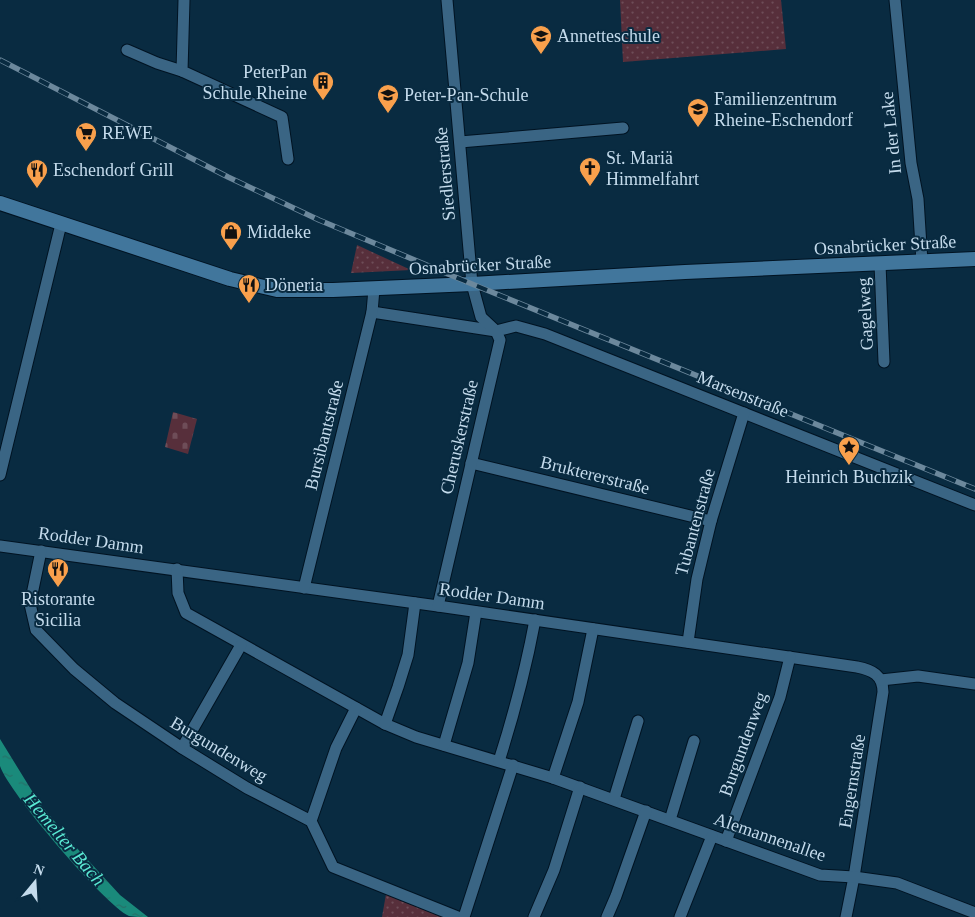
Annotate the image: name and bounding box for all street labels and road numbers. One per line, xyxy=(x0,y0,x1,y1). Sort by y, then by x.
street label: In der Lake xyxy=(877,91,905,175)
street label: Siedlerstraße xyxy=(431,126,459,222)
street label: Osnabrücker Straße xyxy=(813,231,957,259)
street label: Osnabrücker Straße xyxy=(408,251,552,279)
street label: Gagelweg xyxy=(853,277,877,351)
street label: Marsenstraße xyxy=(694,367,792,421)
street label: Bursibantstraße xyxy=(301,378,347,492)
street label: Cheruskerstraße xyxy=(436,378,482,496)
street label: Bruktererstraße xyxy=(538,452,652,498)
street label: Tubantenstraße xyxy=(671,466,719,578)
street label: Rodder Damm xyxy=(37,523,145,557)
street label: Rodder Damm xyxy=(438,579,546,613)
street label: Burgundenweg xyxy=(715,689,771,799)
street label: Burgundenweg xyxy=(167,712,271,786)
street label: Engernstraße xyxy=(835,733,869,829)
street label: Alemannenallee xyxy=(711,809,829,865)

